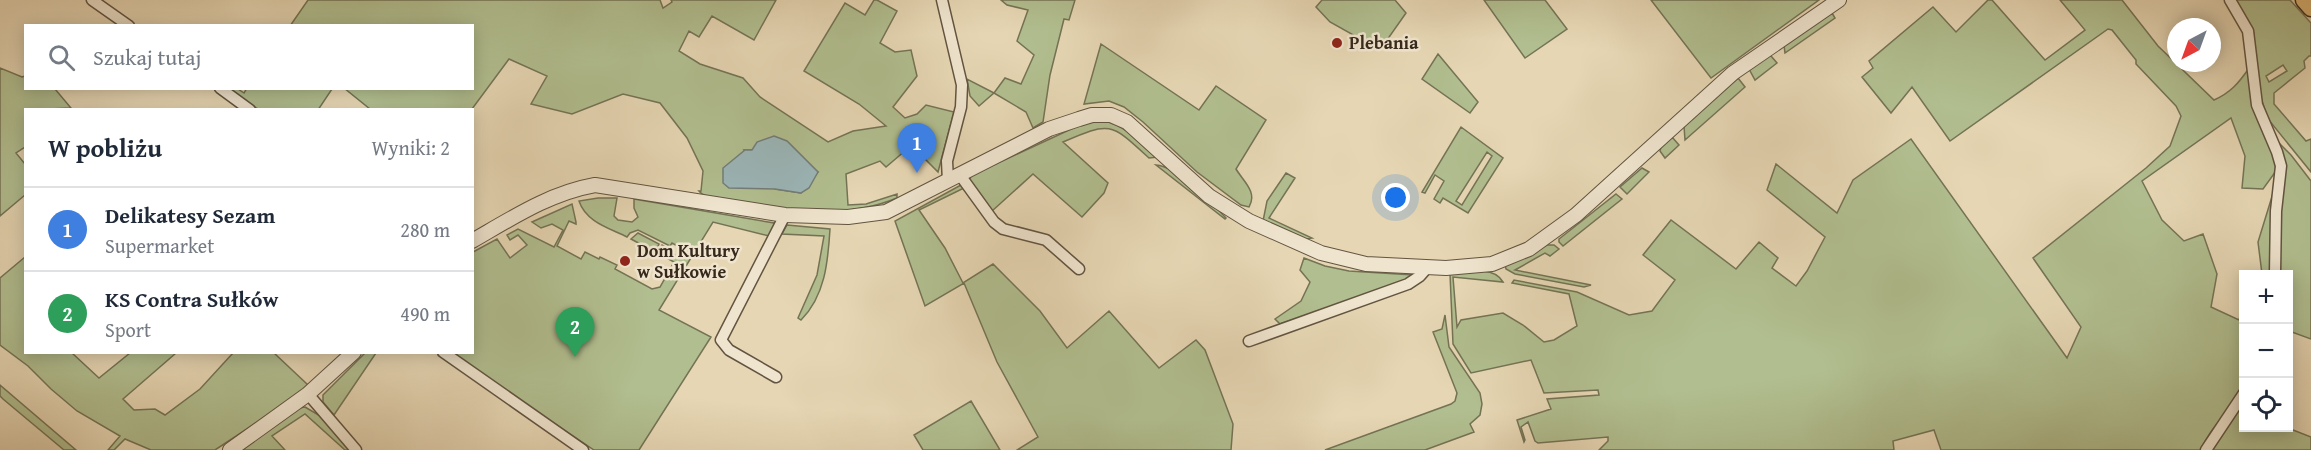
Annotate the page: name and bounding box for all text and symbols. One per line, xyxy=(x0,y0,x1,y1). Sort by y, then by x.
north arrow xyxy=(2167,18,2221,72)
search box xyxy=(24,24,474,90)
place label: Plebania xyxy=(1349,29,1419,56)
marker: Plebania xyxy=(1330,36,1344,50)
icon: search xyxy=(45,41,78,74)
text: Szukaj tutaj xyxy=(93,41,201,73)
pin: 1 xyxy=(898,124,936,173)
text: W pobliżu xyxy=(48,128,162,167)
text: Wyniki: 2 xyxy=(372,133,450,162)
your location xyxy=(1381,183,1410,212)
text: Delikatesy Sezam xyxy=(105,199,275,231)
text: 1 xyxy=(62,215,73,244)
text: 280 m xyxy=(400,215,450,244)
text: Supermarket xyxy=(105,231,214,260)
place label: Dom Kultury w Sułkowie xyxy=(637,237,740,285)
marker: Dom Kultury w Sułkowie xyxy=(618,254,632,268)
map controls xyxy=(2239,270,2293,432)
button: + xyxy=(2239,270,2293,324)
text: KS Contra Sułków xyxy=(105,283,278,315)
text: 2 xyxy=(62,299,73,328)
text: 490 m xyxy=(400,299,450,328)
pin: 2 xyxy=(556,308,594,357)
text: Sport xyxy=(105,315,151,344)
button: − xyxy=(2239,324,2293,378)
button: locate xyxy=(2239,378,2293,432)

